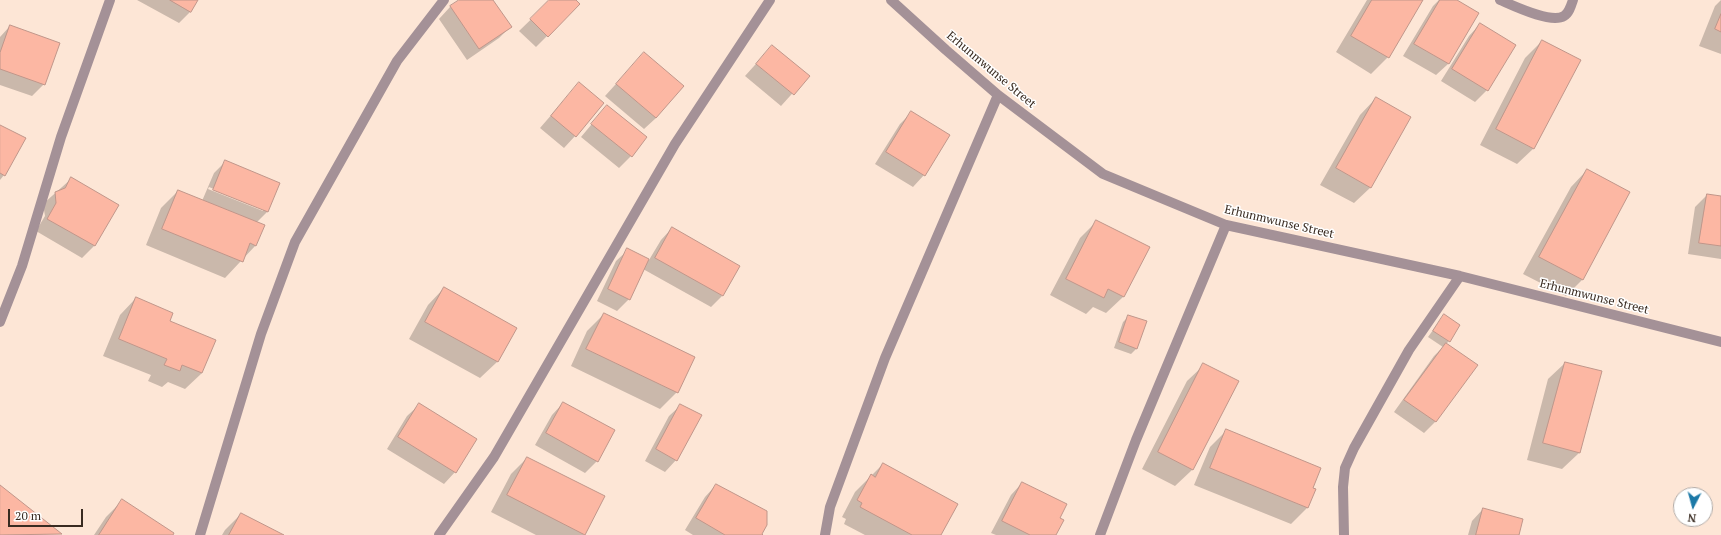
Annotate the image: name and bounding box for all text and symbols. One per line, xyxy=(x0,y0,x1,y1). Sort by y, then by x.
street label: Erhunmwunse Street xyxy=(944,29,1038,111)
street label: Erhunmwunse Street xyxy=(1223,202,1335,242)
street label: Erhunmwunse Street xyxy=(1538,276,1650,318)
north arrow xyxy=(1673,487,1713,527)
scale bar xyxy=(10,501,85,527)
text: 20 m xyxy=(15,508,41,523)
text: N xyxy=(1687,511,1697,525)

